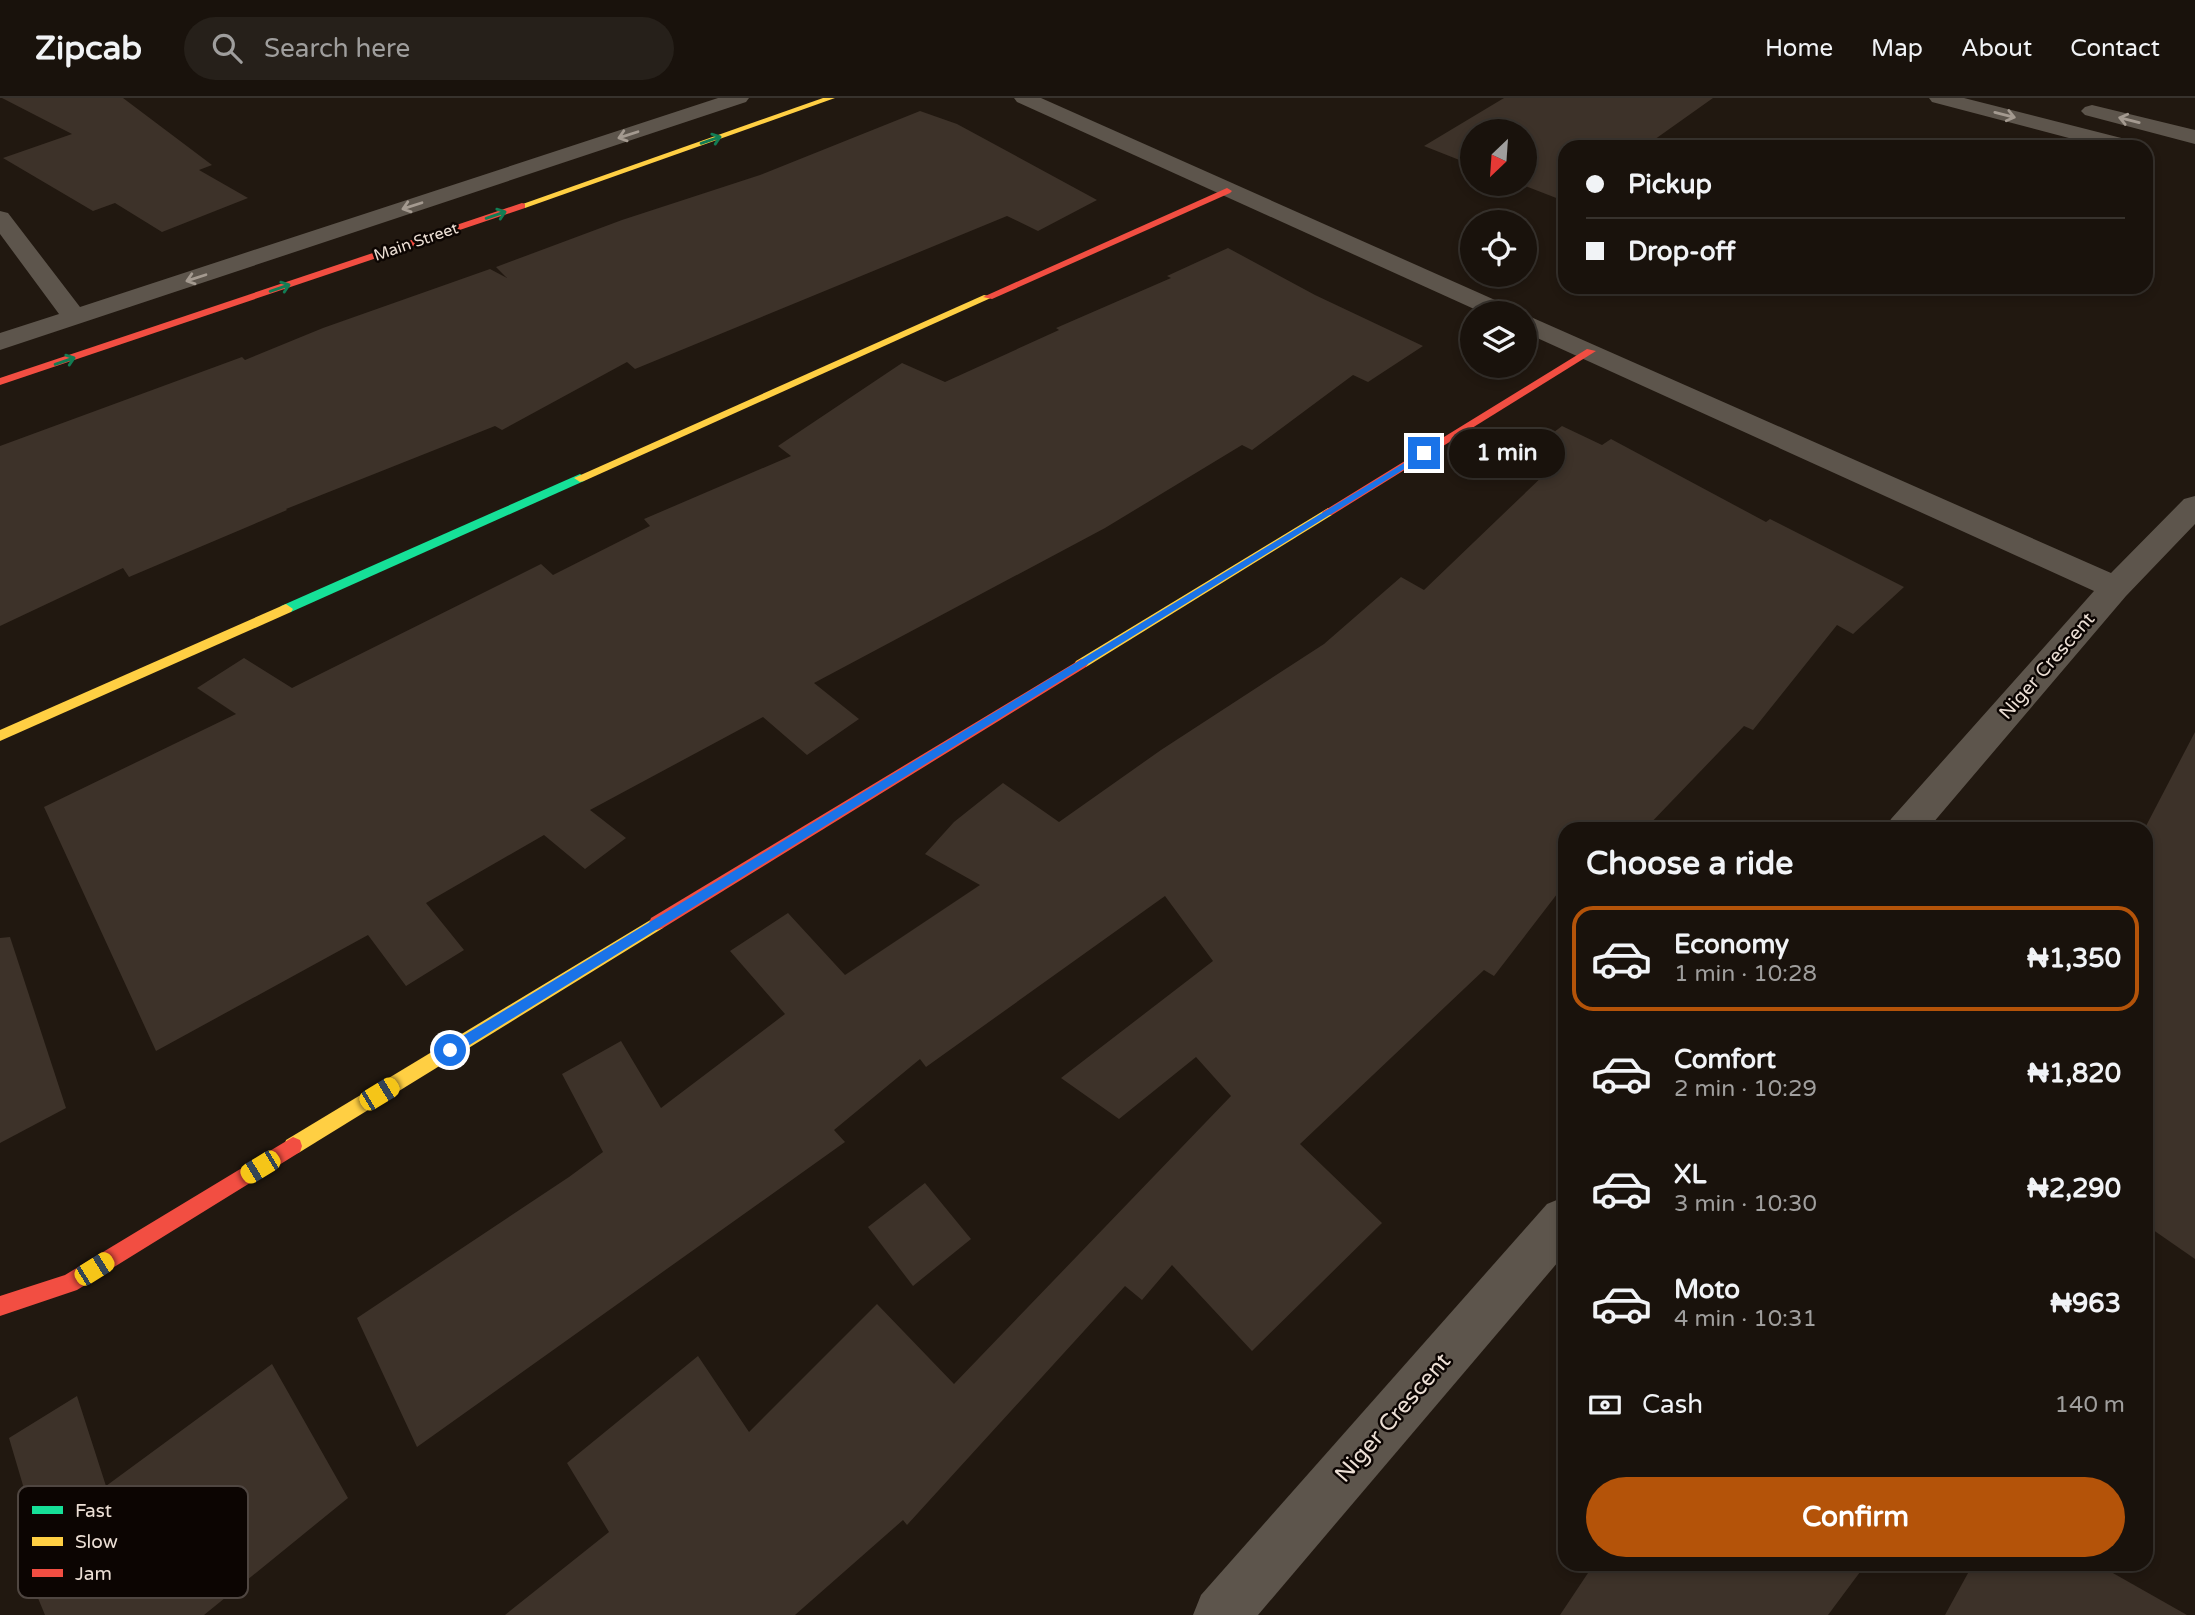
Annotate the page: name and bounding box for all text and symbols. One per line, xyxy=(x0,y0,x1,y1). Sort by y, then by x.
search box xyxy=(184,17,674,80)
text: Zipcab xyxy=(35,29,142,68)
icon: search xyxy=(208,29,246,67)
text: Search here xyxy=(264,33,410,64)
text: Home xyxy=(1765,34,1833,63)
text: Map xyxy=(1871,34,1923,63)
text: About xyxy=(1961,34,2032,63)
text: Contact xyxy=(2070,34,2160,63)
one-way arrow xyxy=(1993,109,2016,122)
one-way arrow xyxy=(2118,113,2141,126)
north arrow xyxy=(1460,119,1536,196)
map controls xyxy=(1460,119,1537,378)
one-way arrow xyxy=(617,130,639,142)
one-way arrow xyxy=(699,133,721,145)
text: Pickup xyxy=(1628,169,1712,200)
one-way arrow xyxy=(401,201,423,214)
one-way arrow xyxy=(484,208,506,220)
button: locate xyxy=(1460,210,1537,287)
street label: Main Street xyxy=(371,218,461,266)
text: Drop-off xyxy=(1628,236,1735,267)
one-way arrow xyxy=(185,272,207,285)
one-way arrow xyxy=(269,281,291,293)
button: layers xyxy=(1460,301,1537,378)
one-way arrow xyxy=(53,354,75,366)
callout: 1 min xyxy=(1448,428,1564,478)
route end xyxy=(1408,437,1440,469)
text: 1 min xyxy=(1476,439,1538,467)
street label: Niger Crescent xyxy=(1995,608,2099,724)
text: Choose a ride xyxy=(1586,845,1793,883)
icon: car xyxy=(1590,927,1653,990)
text: Economy xyxy=(1674,929,1789,960)
text: ₦1,350 xyxy=(2027,943,2121,974)
text: 1 min · 10:28 xyxy=(1674,960,1817,988)
route start xyxy=(434,1034,466,1066)
icon: car xyxy=(1590,1042,1653,1105)
text: Comfort xyxy=(1674,1044,1776,1075)
text: ₦1,820 xyxy=(2027,1058,2121,1089)
car xyxy=(356,1074,403,1114)
text: 2 min · 10:29 xyxy=(1674,1075,1817,1103)
car xyxy=(237,1147,284,1187)
icon: car xyxy=(1590,1157,1653,1220)
text: XL xyxy=(1674,1159,1706,1190)
text: ₦2,290 xyxy=(2027,1173,2121,1204)
text: 3 min · 10:30 xyxy=(1674,1190,1817,1218)
car xyxy=(71,1249,118,1289)
icon: car xyxy=(1590,1272,1653,1335)
text: Moto xyxy=(1674,1274,1740,1305)
text: ₦963 xyxy=(2050,1288,2121,1319)
text: 4 min · 10:31 xyxy=(1674,1305,1817,1333)
street label: Niger Crescent xyxy=(1329,1347,1457,1488)
icon: cash xyxy=(1586,1386,1624,1424)
text: Cash xyxy=(1642,1389,1703,1420)
text: 140 m xyxy=(2055,1391,2125,1419)
button: Confirm xyxy=(1586,1477,2125,1557)
legend xyxy=(18,1486,248,1598)
text: Fast xyxy=(75,1500,112,1522)
text: Slow xyxy=(75,1531,118,1553)
text: Jam xyxy=(75,1563,112,1585)

